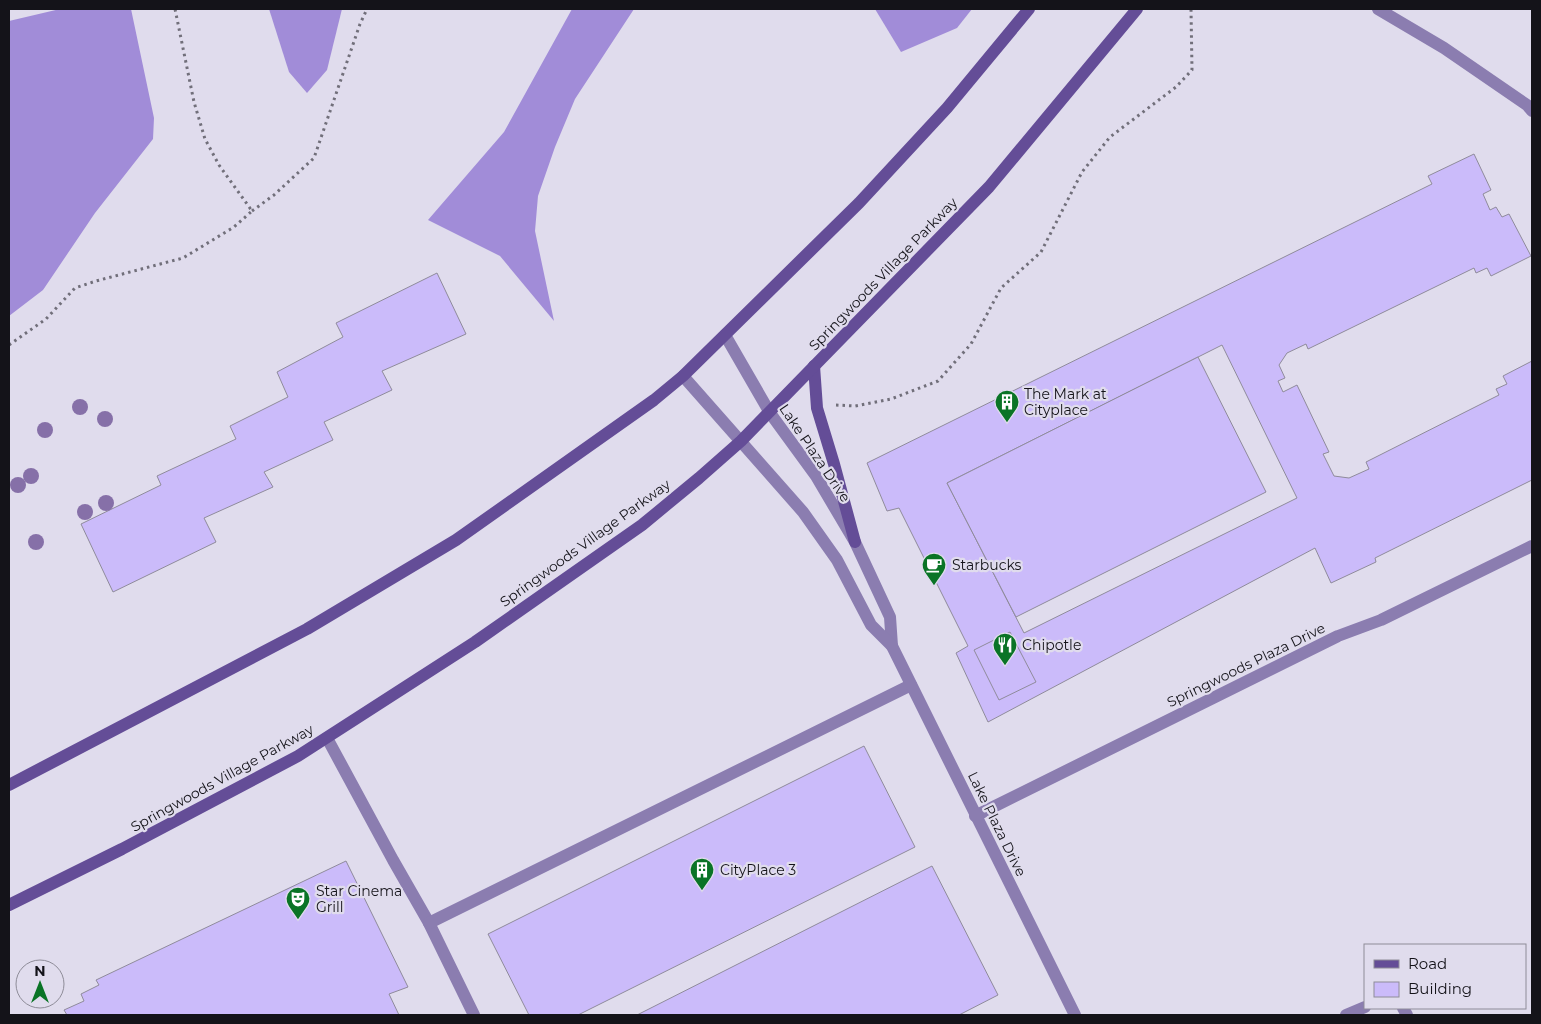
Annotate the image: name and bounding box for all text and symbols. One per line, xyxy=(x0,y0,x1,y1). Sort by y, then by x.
street label: Springwoods Village Parkway xyxy=(805,193,961,354)
place label: The Mark at Cityplace xyxy=(1024,385,1107,419)
building icon: The Mark at Cityplace xyxy=(994,389,1020,423)
street label: Lake Plaza Drive xyxy=(776,400,854,506)
street label: Springwoods Village Parkway xyxy=(496,475,674,611)
cafe icon: Starbucks xyxy=(921,552,947,586)
place label: Starbucks xyxy=(952,556,1022,574)
street label: Springwoods Plaza Drive xyxy=(1164,619,1328,711)
restaurant icon: Chipotle xyxy=(992,632,1018,666)
place label: Chipotle xyxy=(1022,636,1081,654)
street label: Springwoods Village Parkway xyxy=(128,720,317,836)
street label: Lake Plaza Drive xyxy=(964,769,1030,879)
building icon: CityPlace 3 xyxy=(689,857,715,891)
place label: CityPlace 3 xyxy=(720,861,796,879)
place label: Star Cinema Grill xyxy=(316,882,402,916)
theatre icon: Star Cinema Grill xyxy=(285,886,311,920)
legend xyxy=(1364,944,1526,1009)
text: Road xyxy=(1408,954,1447,973)
north arrow xyxy=(15,959,65,1009)
text: N xyxy=(34,962,46,980)
text: Building xyxy=(1408,979,1472,998)

